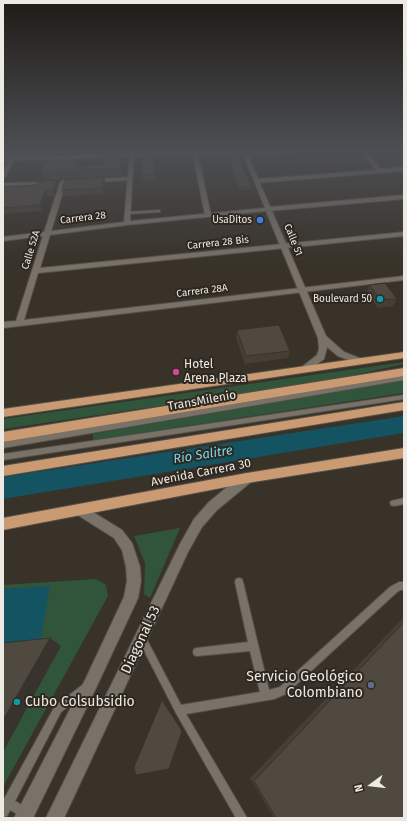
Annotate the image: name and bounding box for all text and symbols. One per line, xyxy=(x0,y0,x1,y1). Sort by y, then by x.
street label: Carrera 28 xyxy=(60,209,106,227)
place label: UsaDitos xyxy=(212,214,252,226)
marker: UsaDitos xyxy=(255,215,265,225)
street label: Calle 51 xyxy=(281,222,305,258)
street label: Calle 52A xyxy=(19,229,43,271)
street label: Carrera 28 Bis xyxy=(186,234,250,252)
street label: Carrera 28A xyxy=(176,282,228,300)
place label: Boulevard 50 xyxy=(313,293,372,305)
marker: Boulevard 50 xyxy=(375,294,385,304)
place label: Hotel Arena Plaza xyxy=(184,358,247,386)
marker: Hotel Arena Plaza xyxy=(171,367,181,377)
street label: TransMilenio xyxy=(167,388,237,414)
water label: Río Salitre xyxy=(172,443,234,467)
street label: Avenida Carrera 30 xyxy=(150,456,252,490)
street label: Diagonal 53 xyxy=(118,603,164,677)
place label: Servicio Geológico Colombiano xyxy=(246,669,363,702)
marker: Servicio Geológico Colombiano xyxy=(366,680,376,690)
place label: Cubo Colsubsidio xyxy=(25,694,135,710)
marker: Cubo Colsubsidio xyxy=(12,697,22,707)
north arrow xyxy=(351,765,391,805)
text: N xyxy=(352,783,366,793)

